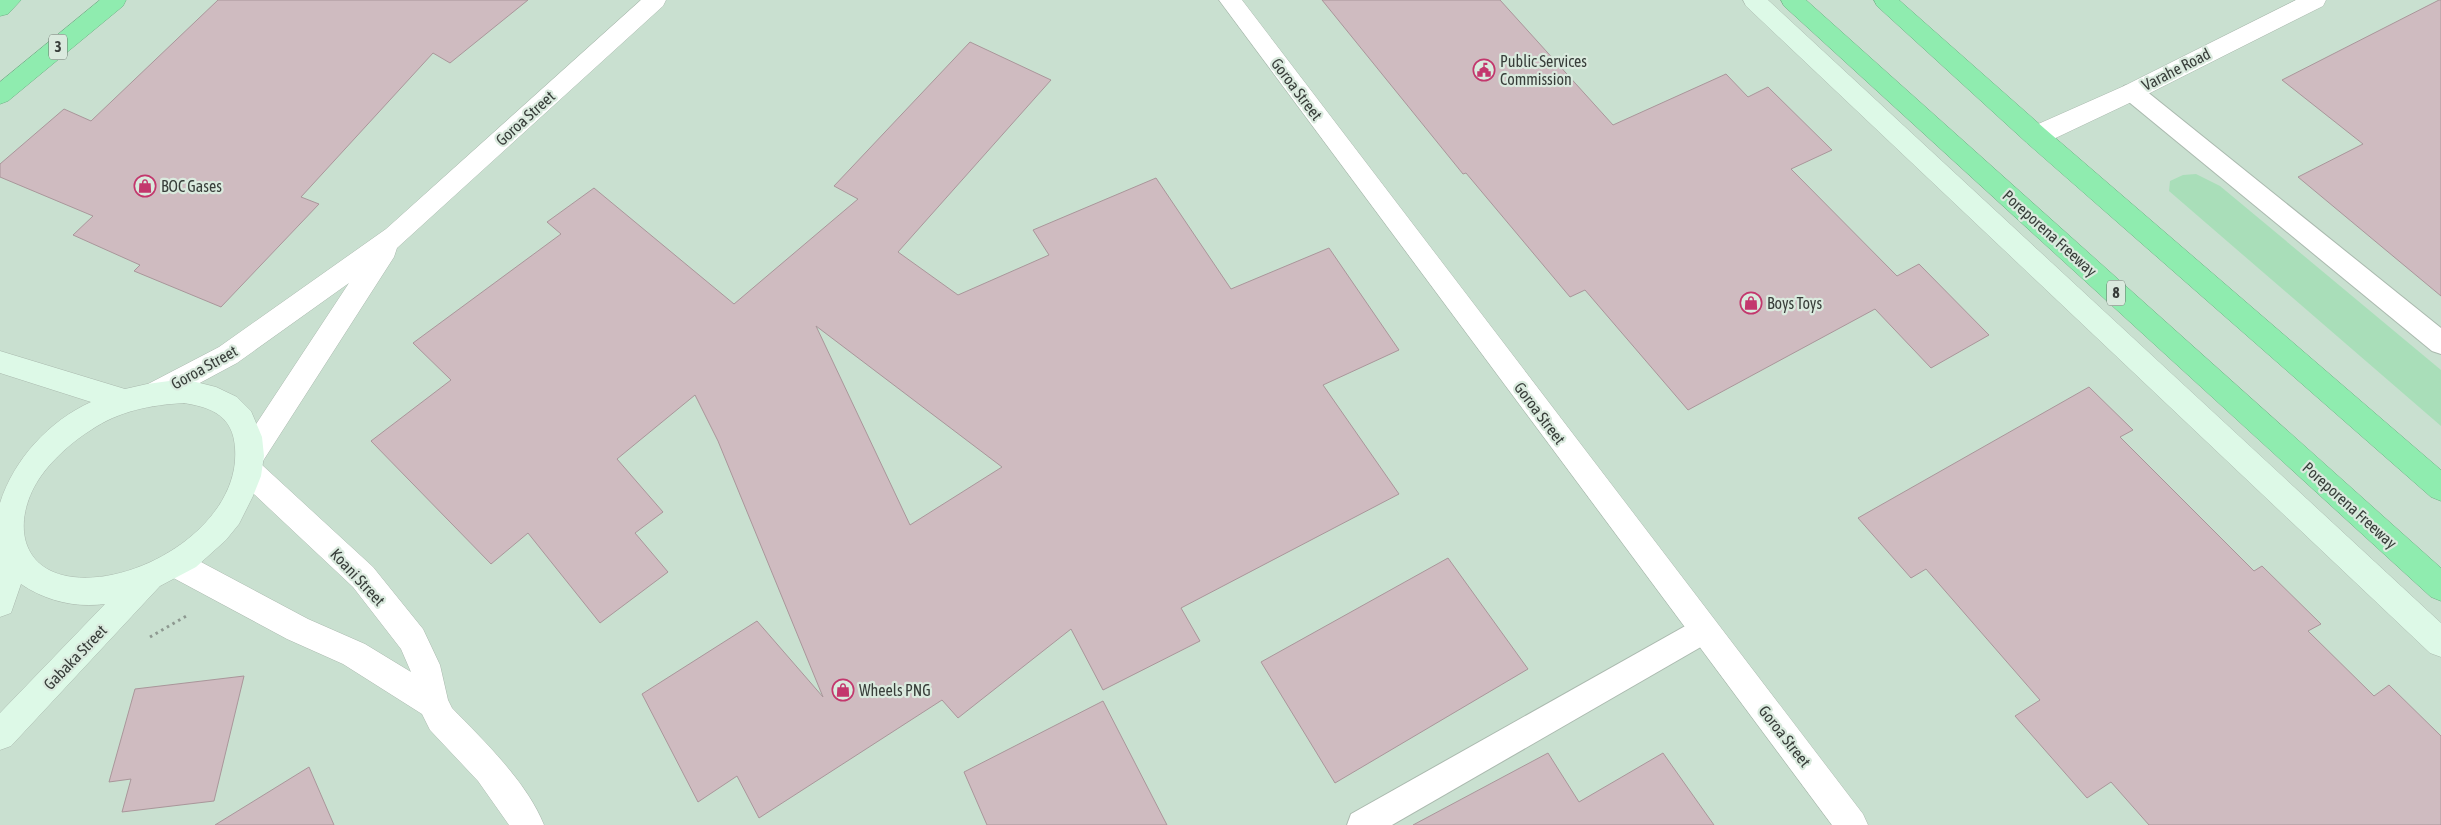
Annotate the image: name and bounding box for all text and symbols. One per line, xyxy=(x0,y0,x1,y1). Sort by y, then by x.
road number: 3 xyxy=(49,34,67,60)
street label: Varahe Road xyxy=(2139,44,2213,94)
place label: Public Services Commission xyxy=(1500,52,1587,88)
street label: Goroa Street xyxy=(1268,54,1326,124)
public building icon: Public Services Commission xyxy=(1472,58,1496,82)
street label: Goroa Street xyxy=(492,87,558,149)
shop icon: BOC Gases xyxy=(133,174,157,198)
place label: BOC Gases xyxy=(161,177,222,195)
street label: Poreporena Freeway xyxy=(1999,186,2101,281)
road number: 8 xyxy=(2107,280,2125,306)
shop icon: Boys Toys xyxy=(1739,291,1763,315)
place label: Boys Toys xyxy=(1767,294,1822,313)
street label: Goroa Street xyxy=(168,341,241,393)
street label: Goroa Street xyxy=(1511,378,1569,448)
street label: Poreporena Freeway xyxy=(2299,458,2401,553)
street label: Koani Street xyxy=(327,545,389,609)
street label: Gabaka Street xyxy=(40,621,110,693)
shop icon: Wheels PNG xyxy=(831,678,855,702)
place label: Wheels PNG xyxy=(859,681,931,699)
street label: Goroa Street xyxy=(1755,702,1815,771)

